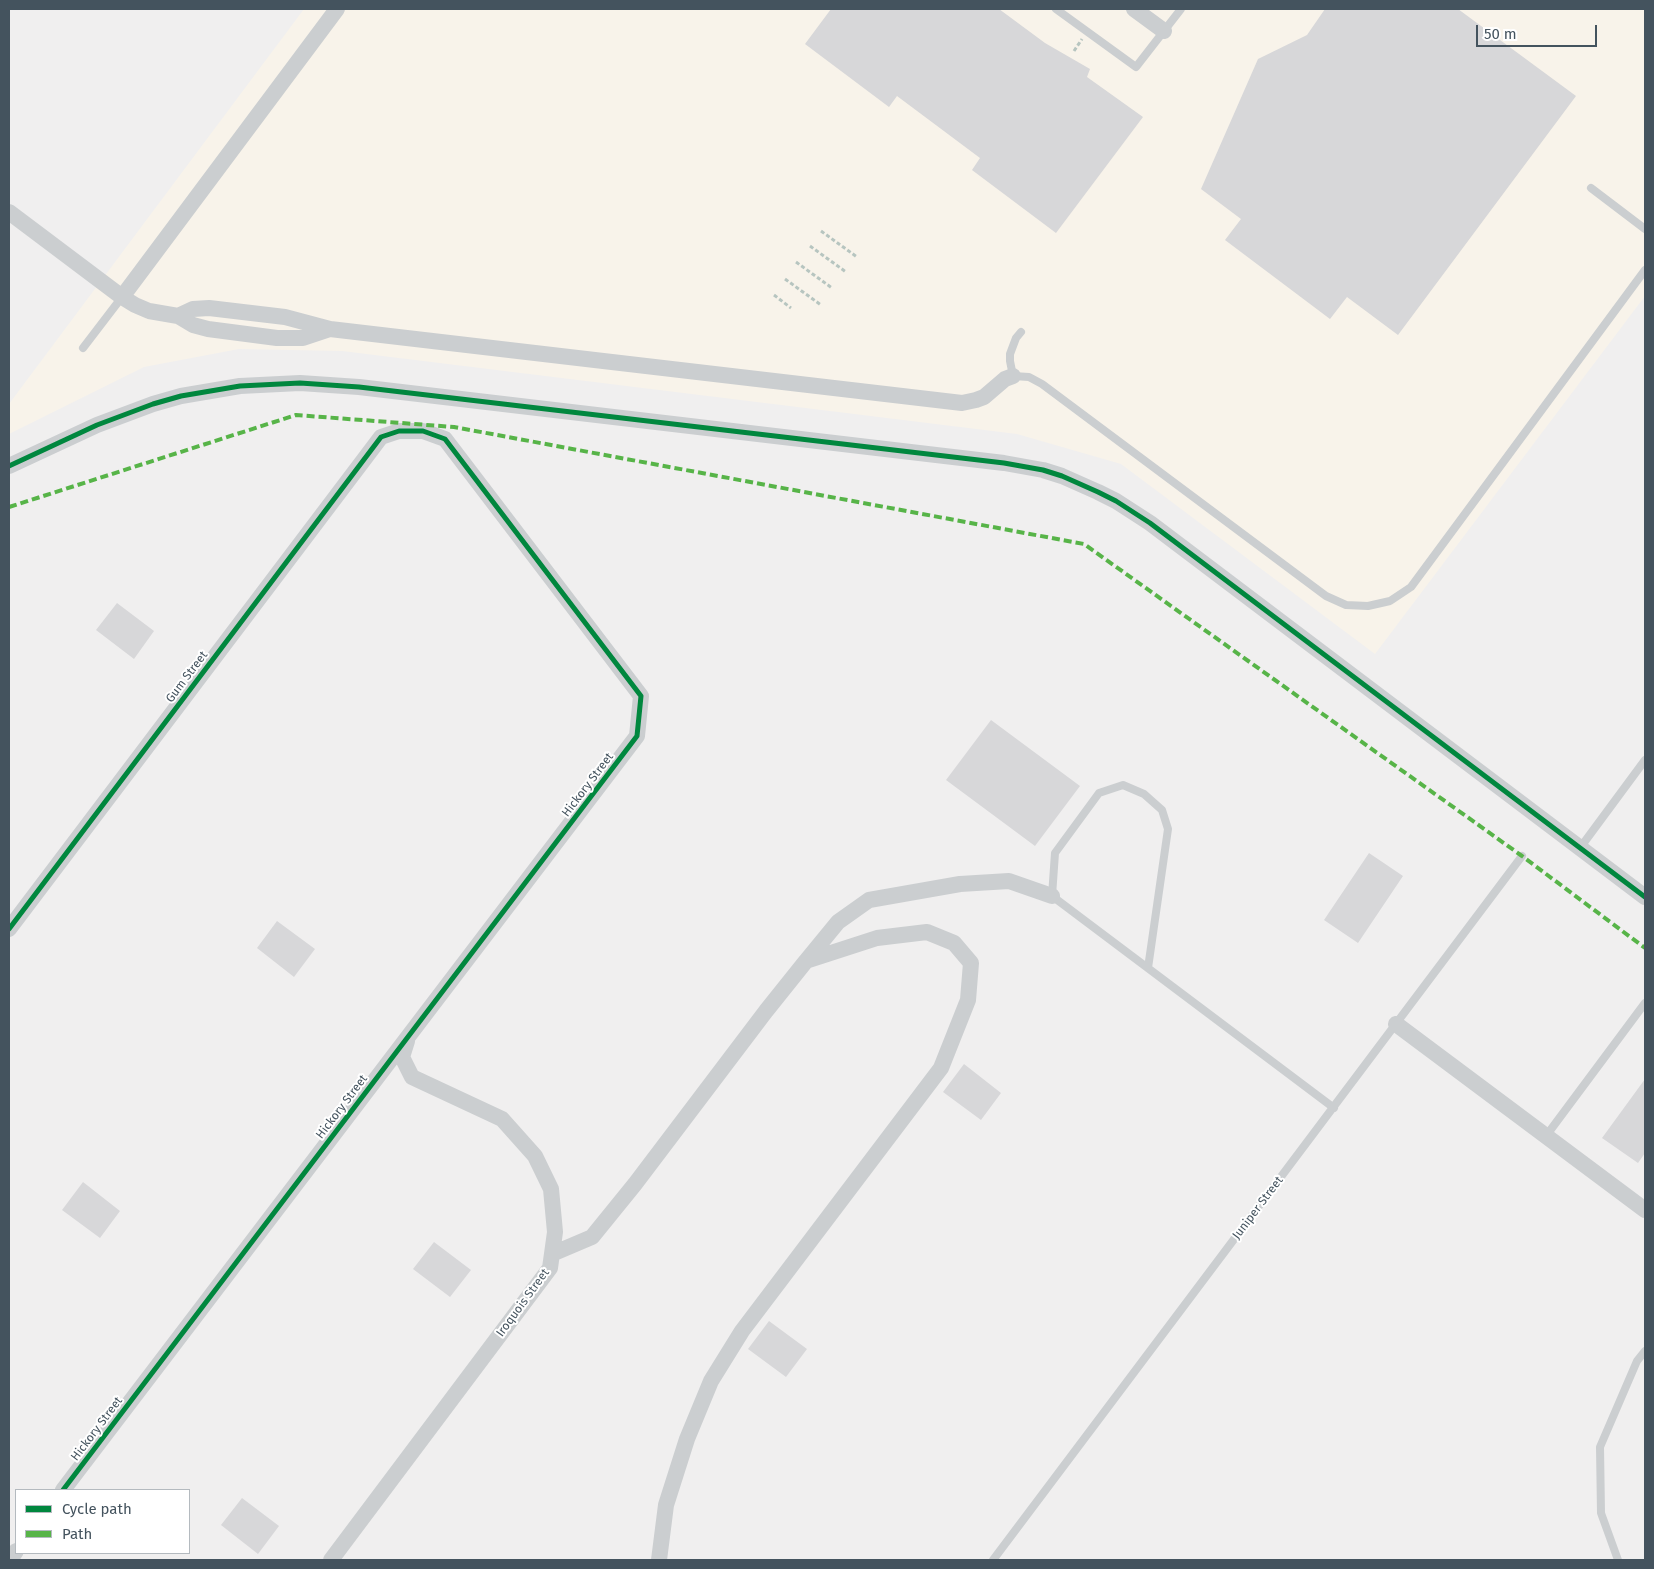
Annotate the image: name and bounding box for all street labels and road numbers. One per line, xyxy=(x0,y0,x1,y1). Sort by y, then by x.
street label: Gum Street xyxy=(163,648,211,706)
street label: Hickory Street xyxy=(559,750,617,820)
street label: Hickory Street xyxy=(313,1072,371,1142)
street label: Juniper Street xyxy=(1230,1174,1286,1242)
street label: Iroquois Street xyxy=(493,1266,553,1340)
street label: Hickory Street xyxy=(68,1394,126,1464)

